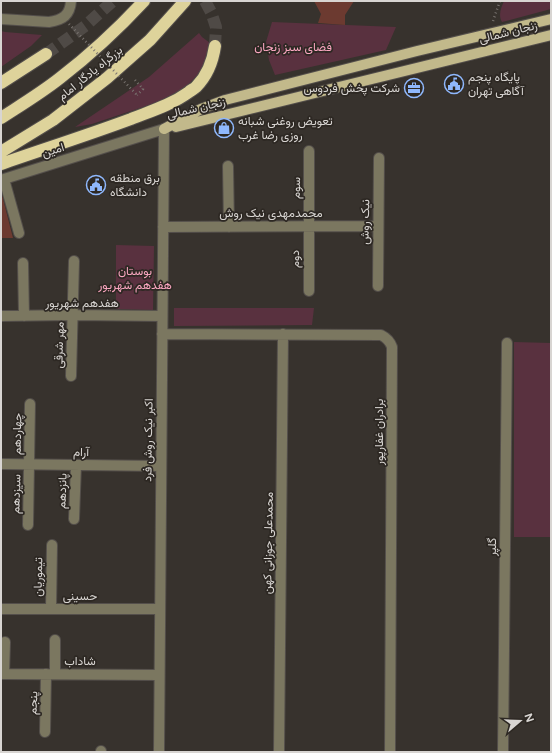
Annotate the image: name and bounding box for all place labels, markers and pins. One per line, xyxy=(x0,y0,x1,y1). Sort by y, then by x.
place label: پایگاه پنجم آگاهی تهران xyxy=(468,70,525,99)
public building icon: پایگاه پنجم آگاهی تهران xyxy=(443,73,465,95)
office icon: شركت پخش فردوس xyxy=(403,77,425,99)
place label: شركت پخش فردوس xyxy=(303,81,400,96)
place label: تعویض روغنی شبانه روزی رضا غرب xyxy=(238,114,333,143)
shop icon: تعویض روغنی شبانه روزی رضا غرب xyxy=(213,117,235,139)
place label: برق منطقه دانشگاه xyxy=(110,171,160,199)
public building icon: برق منطقه دانشگاه xyxy=(85,174,107,196)

